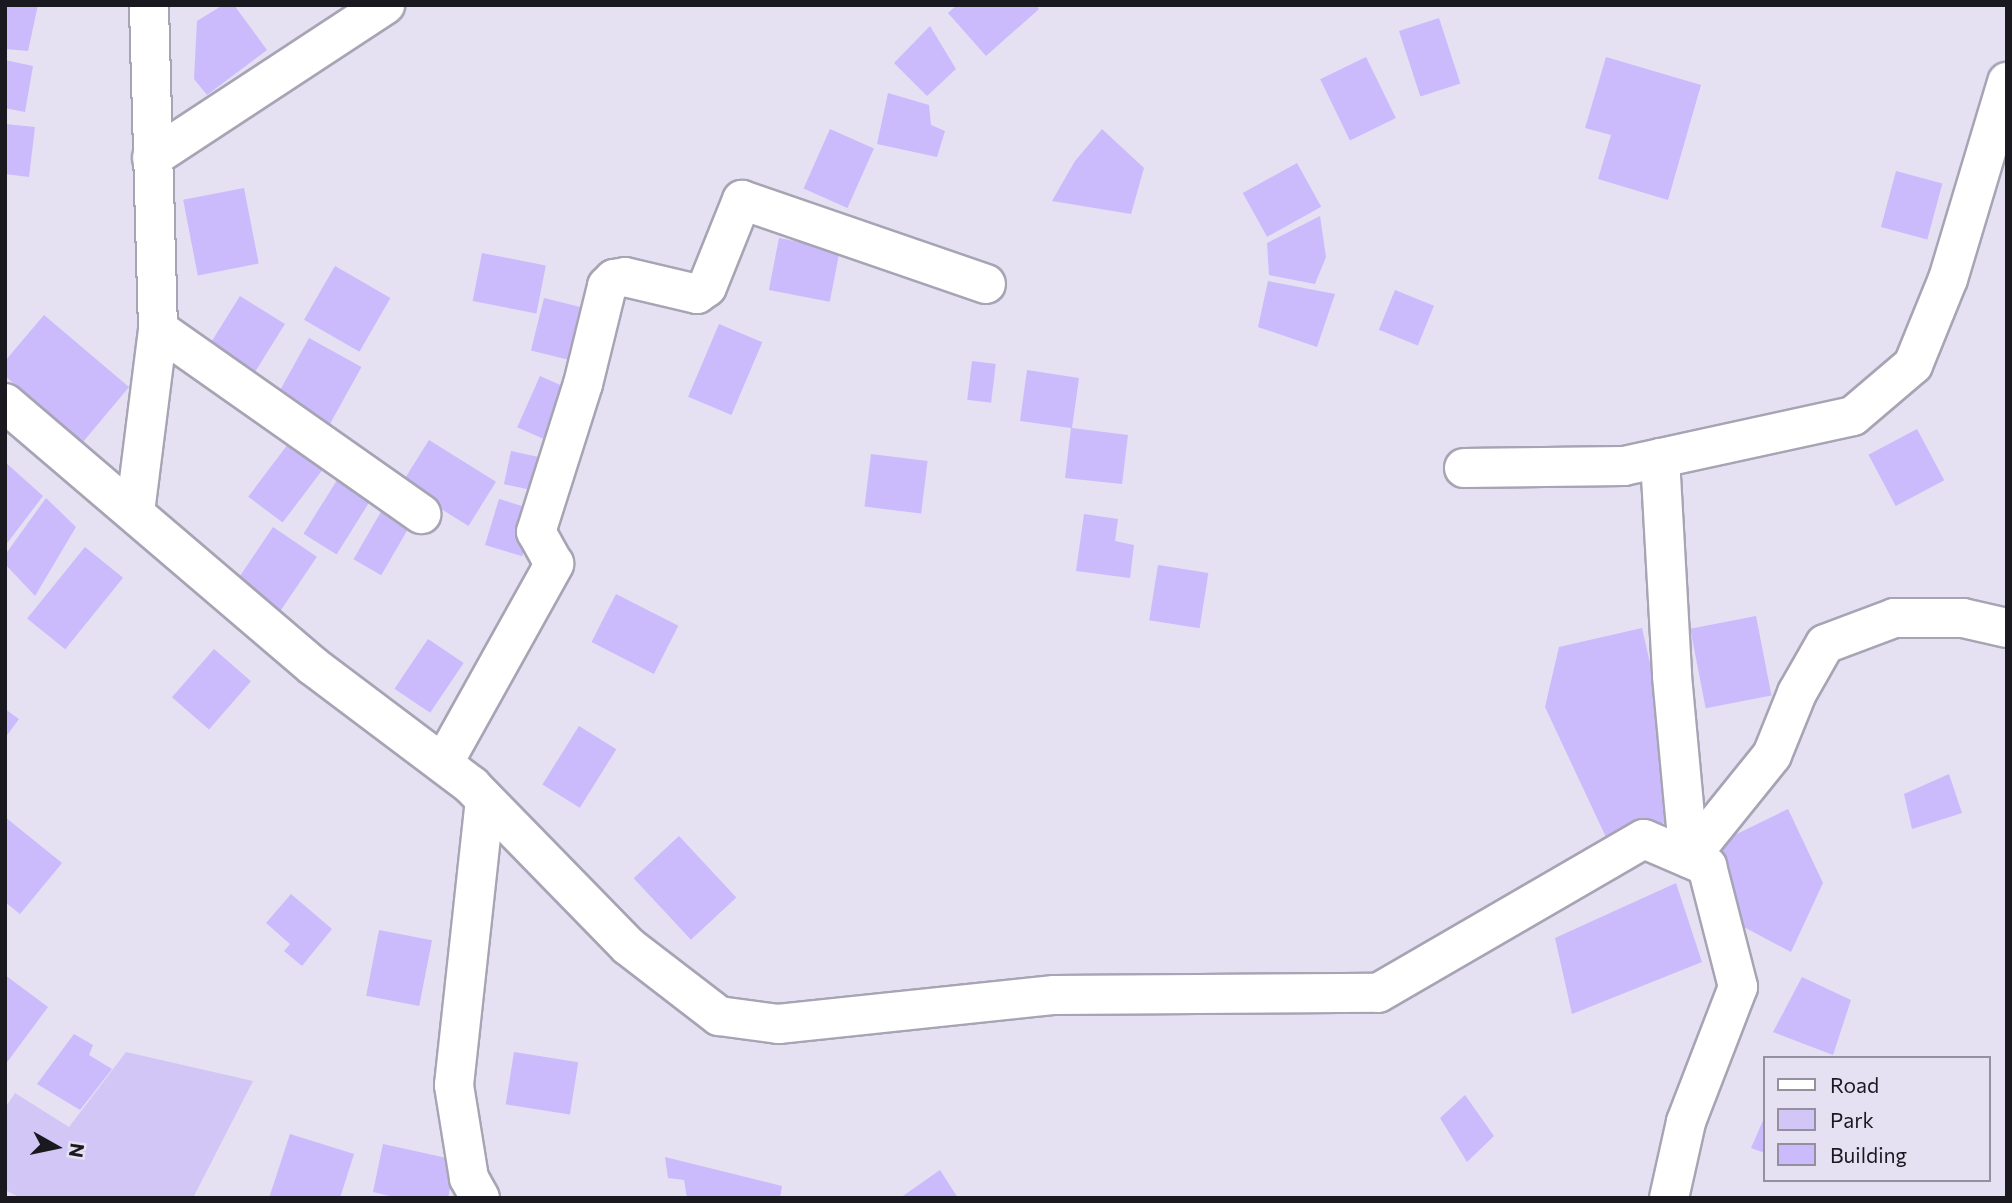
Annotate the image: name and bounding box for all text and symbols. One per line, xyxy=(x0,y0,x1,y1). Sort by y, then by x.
legend xyxy=(1764,1056,1991,1182)
text: Road xyxy=(1830,1072,1879,1097)
text: Park xyxy=(1830,1107,1874,1132)
north arrow xyxy=(21,1112,91,1182)
text: N xyxy=(65,1142,90,1159)
text: Building xyxy=(1830,1142,1907,1167)

